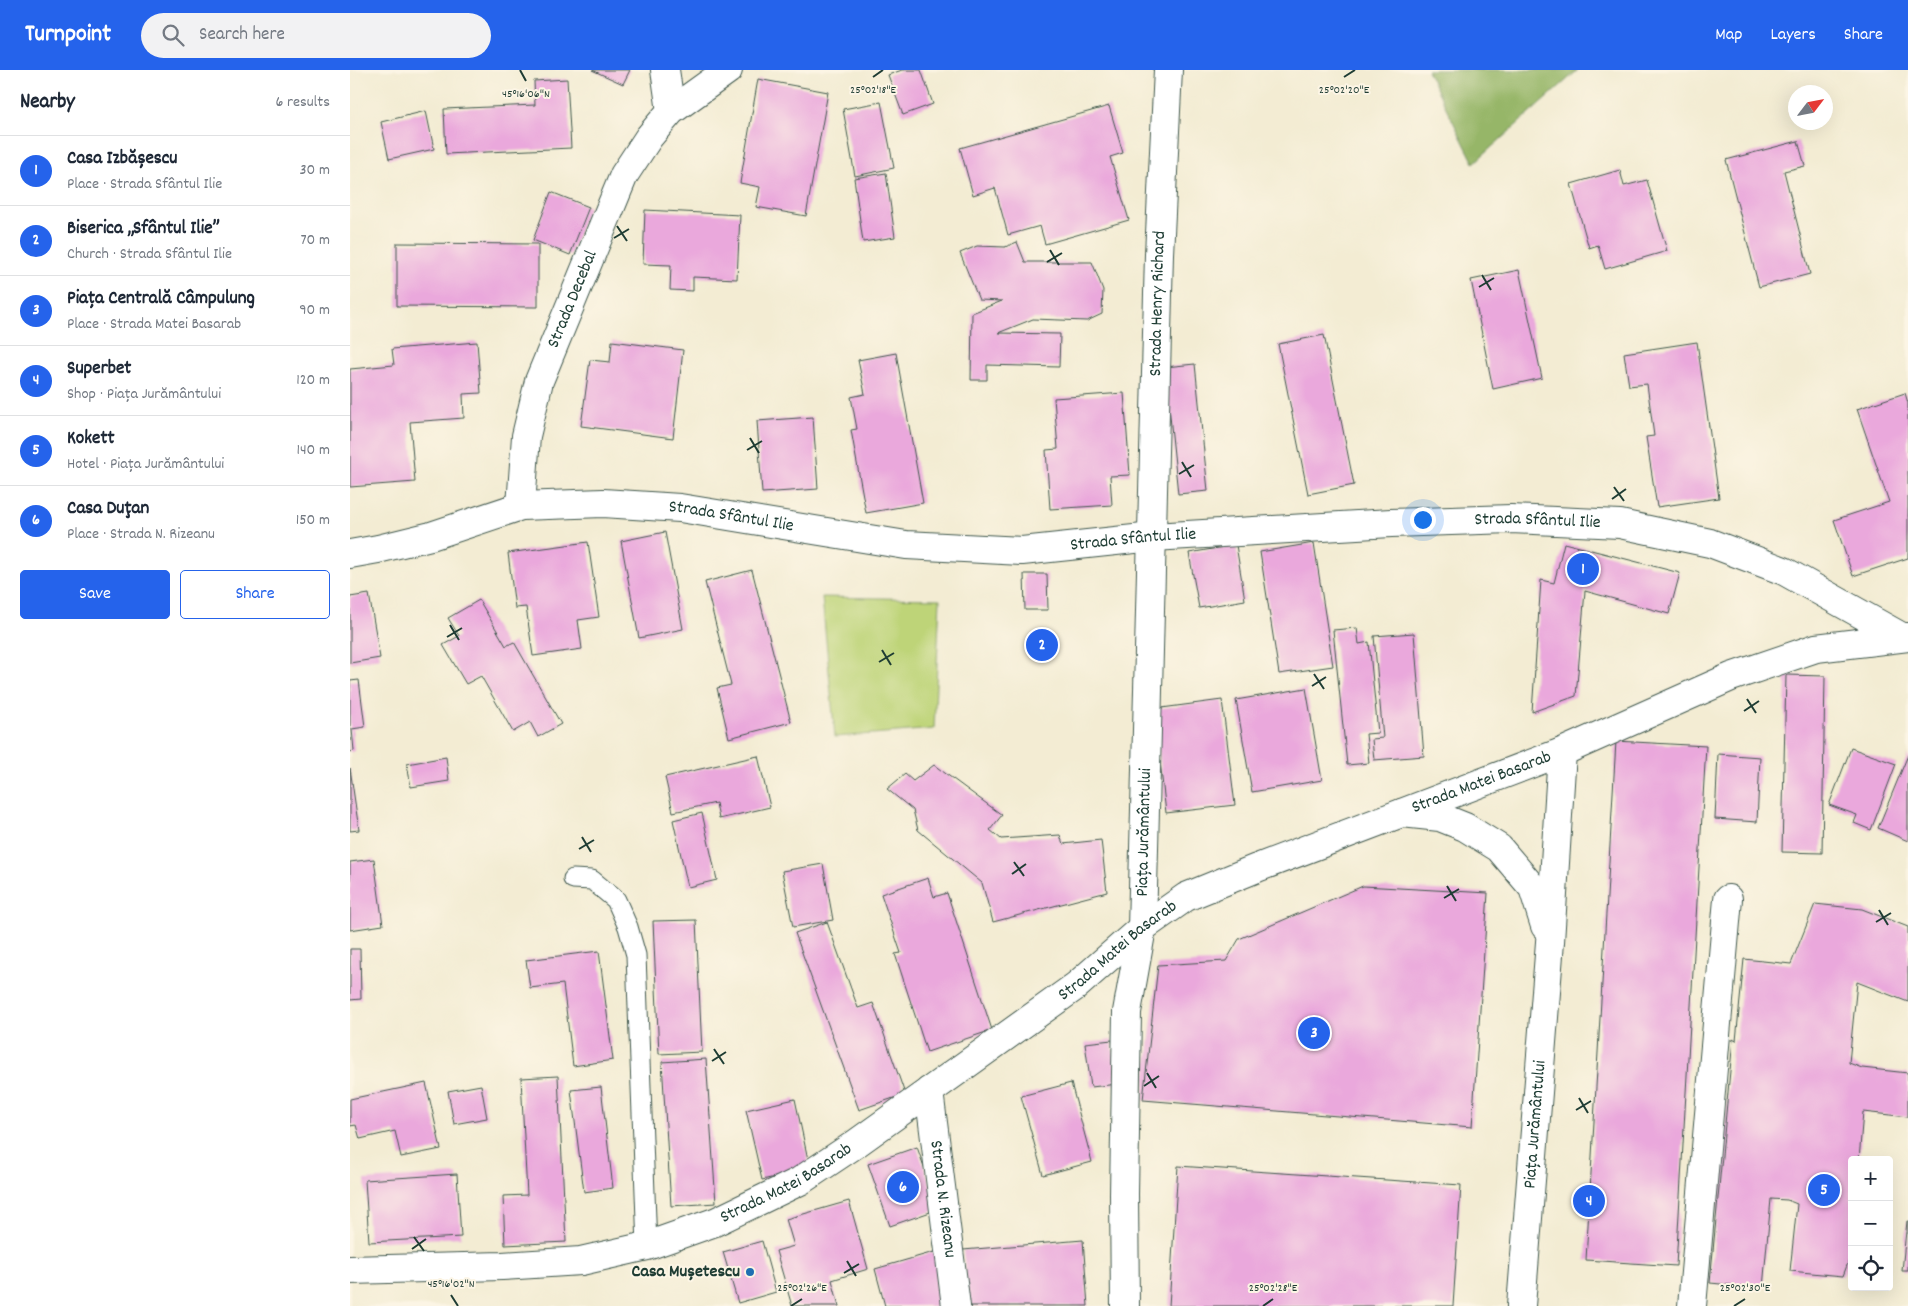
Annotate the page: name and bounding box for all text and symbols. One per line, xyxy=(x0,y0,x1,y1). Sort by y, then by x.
search box xyxy=(141,13,491,58)
text: Turnpoint xyxy=(25,18,111,52)
icon: search xyxy=(159,21,187,49)
text: Search here xyxy=(199,22,285,49)
text: Map xyxy=(1715,23,1742,48)
text: Layers xyxy=(1770,23,1816,48)
text: Share xyxy=(1844,23,1883,48)
text: 25°02'18"E xyxy=(850,82,897,99)
text: 25°02'20"E xyxy=(1319,82,1370,99)
north arrow xyxy=(1788,85,1833,130)
text: 45°16'06"N xyxy=(502,86,550,103)
text: Nearby xyxy=(20,88,75,118)
text: 6 results xyxy=(275,91,330,114)
text: Casa Izbășescu xyxy=(67,146,178,173)
text: 1 xyxy=(34,159,38,182)
text: 30 m xyxy=(300,159,330,182)
text: Place · Strada Sfântul Ilie xyxy=(67,173,222,196)
text: Biserica „Sfântul Ilie” xyxy=(67,216,220,243)
text: 2 xyxy=(33,229,40,252)
text: 70 m xyxy=(300,229,330,252)
street label: Strada Henry Richard xyxy=(1143,230,1173,377)
text: Church · Strada Sfântul Ilie xyxy=(67,243,232,266)
street label: Strada Decebal xyxy=(541,246,604,352)
text: Piața Centrală Câmpulung xyxy=(67,286,255,313)
text: 3 xyxy=(32,299,40,322)
text: 90 m xyxy=(299,299,330,322)
text: Place · Strada Matei Basarab xyxy=(67,313,241,336)
text: Superbet xyxy=(67,356,131,383)
text: 4 xyxy=(33,369,39,392)
text: 120 m xyxy=(296,369,330,392)
text: Shop · Piața Jurământului xyxy=(67,383,221,406)
text: Kokett xyxy=(67,426,114,453)
text: 5 xyxy=(32,439,40,462)
text: 140 m xyxy=(296,439,330,462)
text: Hotel · Piața Jurământului xyxy=(67,453,224,476)
street label: Strada Sfântul Ilie xyxy=(668,495,796,539)
text: Casa Duţan xyxy=(67,496,149,523)
street label: Strada Sfântul Ilie xyxy=(1474,506,1601,536)
your location xyxy=(1410,507,1436,533)
text: 6 xyxy=(32,509,40,532)
text: 150 m xyxy=(296,509,330,532)
street label: Strada Sfântul Ilie xyxy=(1069,522,1197,558)
text: Place · Strada N. Rizeanu xyxy=(67,523,215,546)
pin: 1 xyxy=(1567,550,1599,588)
button: Save xyxy=(20,570,170,619)
button: Share xyxy=(180,570,330,619)
pin: 2 xyxy=(1026,626,1058,664)
street label: Strada Matei Basarab xyxy=(1408,745,1555,821)
street label: Piața Jurământului xyxy=(1130,768,1159,897)
street label: Strada Matei Basarab xyxy=(1053,894,1183,1007)
pin: 3 xyxy=(1298,1014,1330,1052)
street label: Piața Jurământului xyxy=(1518,1059,1553,1190)
street label: Strada Matei Basarab xyxy=(716,1137,857,1230)
street label: Strada N. Rizeanu xyxy=(923,1139,962,1259)
map controls xyxy=(1848,1156,1893,1291)
button: + xyxy=(1848,1156,1893,1201)
pin: 6 xyxy=(887,1168,919,1206)
pin: 5 xyxy=(1808,1171,1840,1209)
pin: 4 xyxy=(1573,1182,1605,1220)
button: − xyxy=(1848,1201,1893,1246)
button: locate xyxy=(1848,1246,1893,1291)
place label: Casa Mușetescu xyxy=(632,1260,740,1285)
marker: Casa Mușetescu xyxy=(744,1266,756,1278)
text: 45°16'02"N xyxy=(427,1276,475,1293)
text: 25°02'26"E xyxy=(777,1280,827,1297)
text: 25°02'28"E xyxy=(1249,1280,1298,1297)
text: 25°02'30"E xyxy=(1720,1280,1771,1297)

